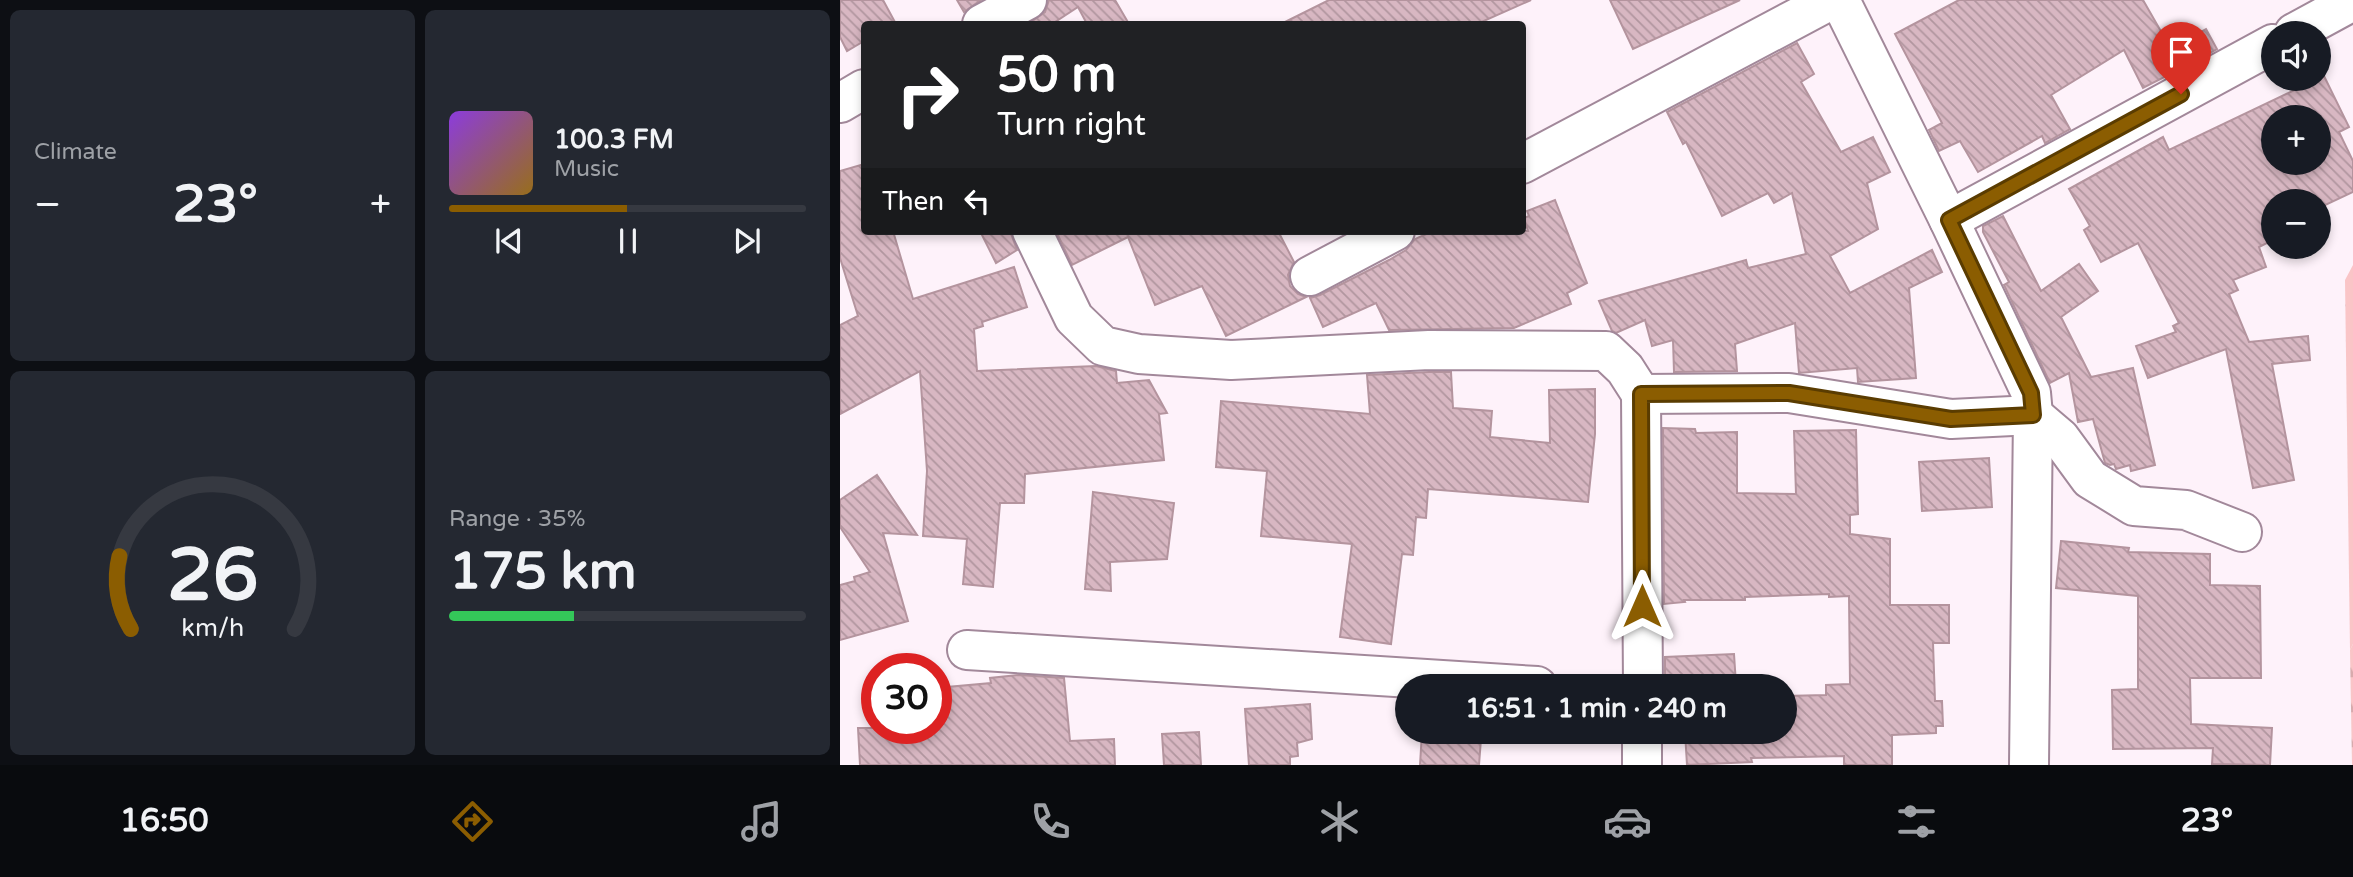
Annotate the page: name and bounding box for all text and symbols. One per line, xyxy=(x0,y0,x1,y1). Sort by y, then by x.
map controls xyxy=(2261,21,2331,259)
button: sound xyxy=(2261,21,2331,91)
pin xyxy=(2151,22,2211,94)
icon: arrive xyxy=(2162,33,2200,71)
text: 50 m xyxy=(997,46,1116,105)
icon: right xyxy=(882,49,973,140)
button: + xyxy=(2261,105,2331,175)
text: Turn right xyxy=(997,106,1146,144)
text: 100.3 FM xyxy=(554,124,674,155)
text: Climate xyxy=(34,138,117,166)
text: Music xyxy=(554,155,619,183)
text: 23° xyxy=(173,173,258,236)
text: − xyxy=(34,182,61,228)
text: + xyxy=(370,182,391,228)
icon: left xyxy=(958,182,996,220)
text: Then xyxy=(882,186,944,217)
button: − xyxy=(2261,189,2331,259)
icon: previous xyxy=(490,222,528,260)
icon: pause xyxy=(609,222,647,260)
icon: next xyxy=(728,222,766,260)
text: Range · 35% xyxy=(449,505,585,533)
text: 26 xyxy=(167,532,258,620)
text: 175 km xyxy=(449,540,637,603)
position arrow xyxy=(1605,569,1679,643)
text: km/h xyxy=(181,613,244,643)
speed limit sign: 30 xyxy=(861,653,952,744)
text: 16:51 · 1 min · 240 m xyxy=(1465,693,1727,724)
icon: directions xyxy=(448,797,497,846)
icon: music xyxy=(737,797,786,846)
icon: phone xyxy=(1026,797,1075,846)
icon: climate xyxy=(1315,797,1364,846)
icon: car xyxy=(1603,797,1652,846)
icon: filters xyxy=(1892,797,1941,846)
text: 16:50 xyxy=(120,802,209,840)
text: 23° xyxy=(2181,802,2233,840)

